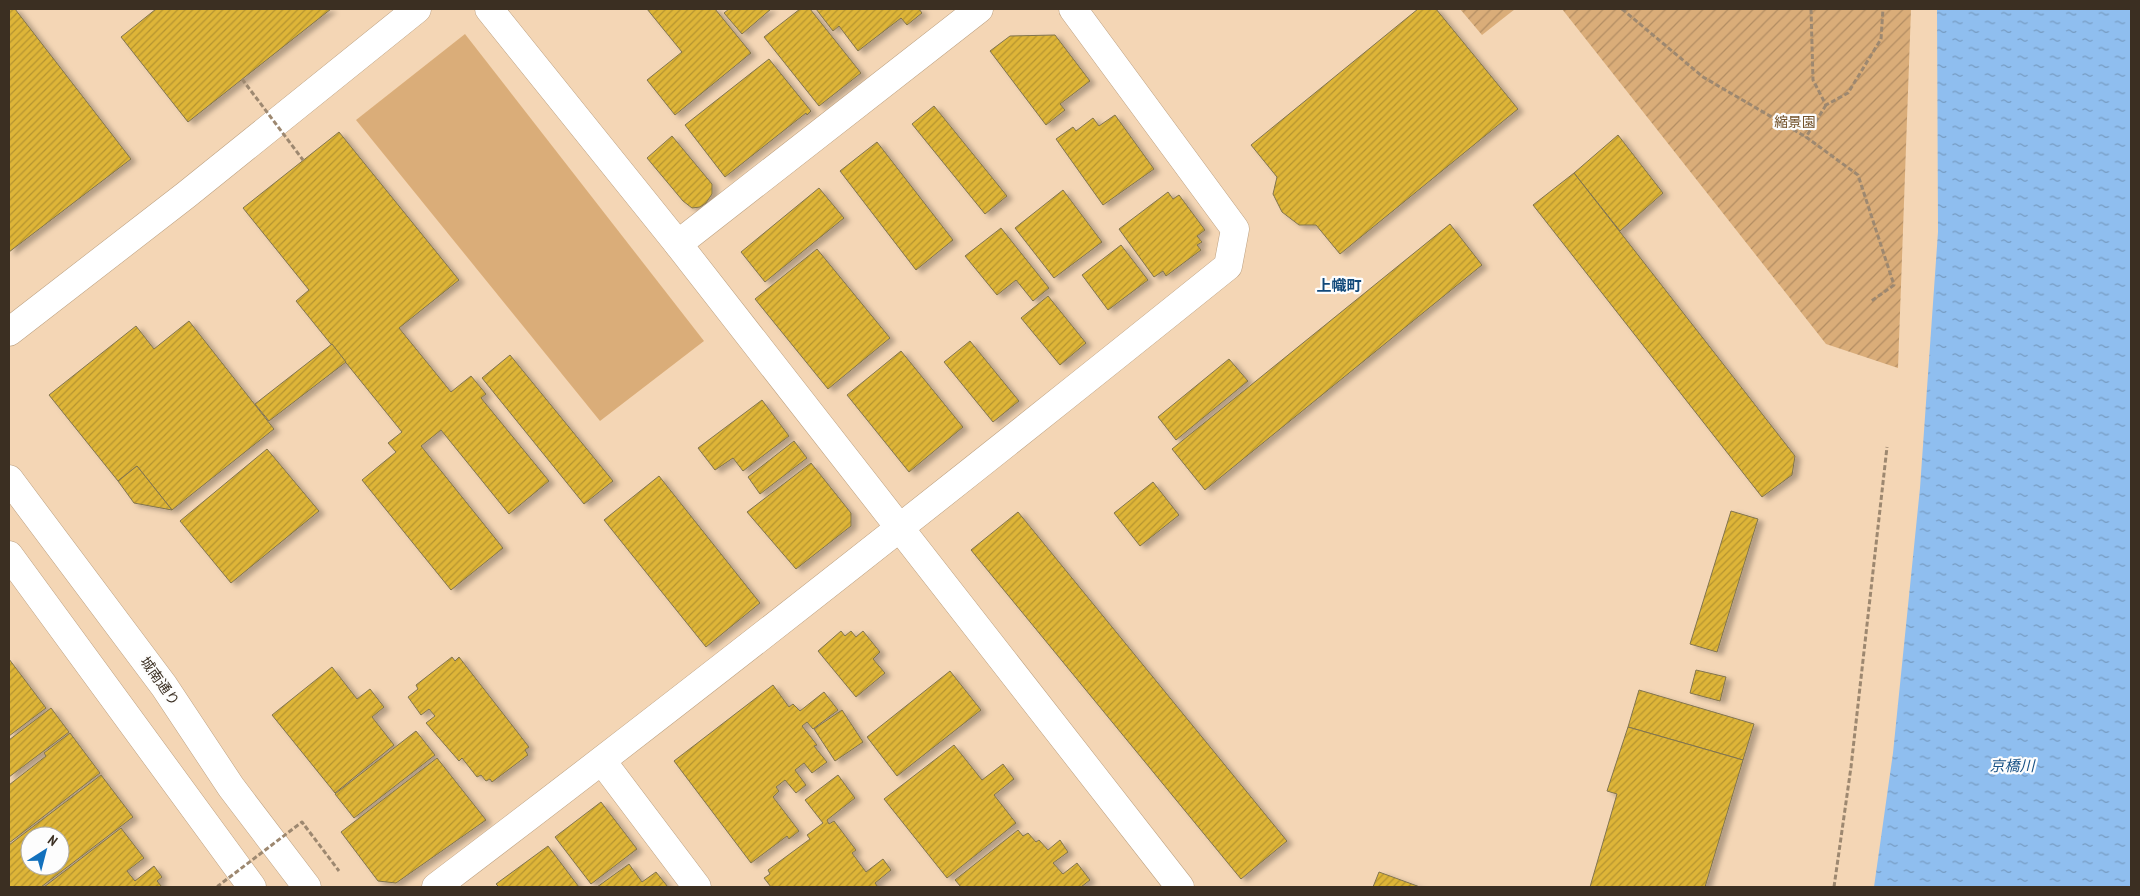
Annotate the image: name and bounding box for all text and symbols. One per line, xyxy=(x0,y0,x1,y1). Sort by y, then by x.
park label: 縮景園 xyxy=(1774,113,1816,131)
district label: 上幟町 xyxy=(1316,276,1362,295)
street label: 城南通り xyxy=(137,653,183,709)
water label: 京橋川 xyxy=(1989,756,2036,775)
north arrow xyxy=(20,826,70,876)
text: N xyxy=(44,831,61,850)

